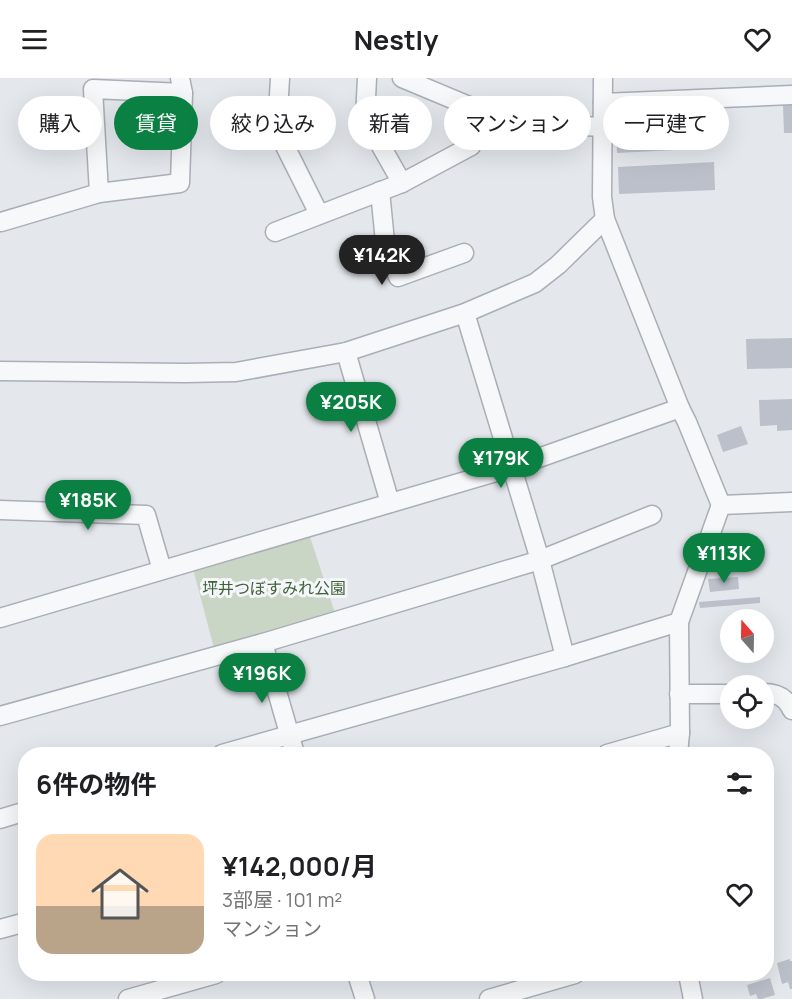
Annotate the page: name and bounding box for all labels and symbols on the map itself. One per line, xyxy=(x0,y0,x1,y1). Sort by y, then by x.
pin: ¥142K xyxy=(340,235,424,286)
pin: ¥205K xyxy=(309,382,393,433)
pin: ¥179K xyxy=(459,438,543,489)
pin: ¥185K xyxy=(46,480,130,531)
pin: ¥113K xyxy=(682,533,766,584)
park label: 坪井つぼすみれ公園 xyxy=(202,577,346,599)
north arrow xyxy=(720,609,774,663)
pin: ¥196K xyxy=(220,653,304,704)

